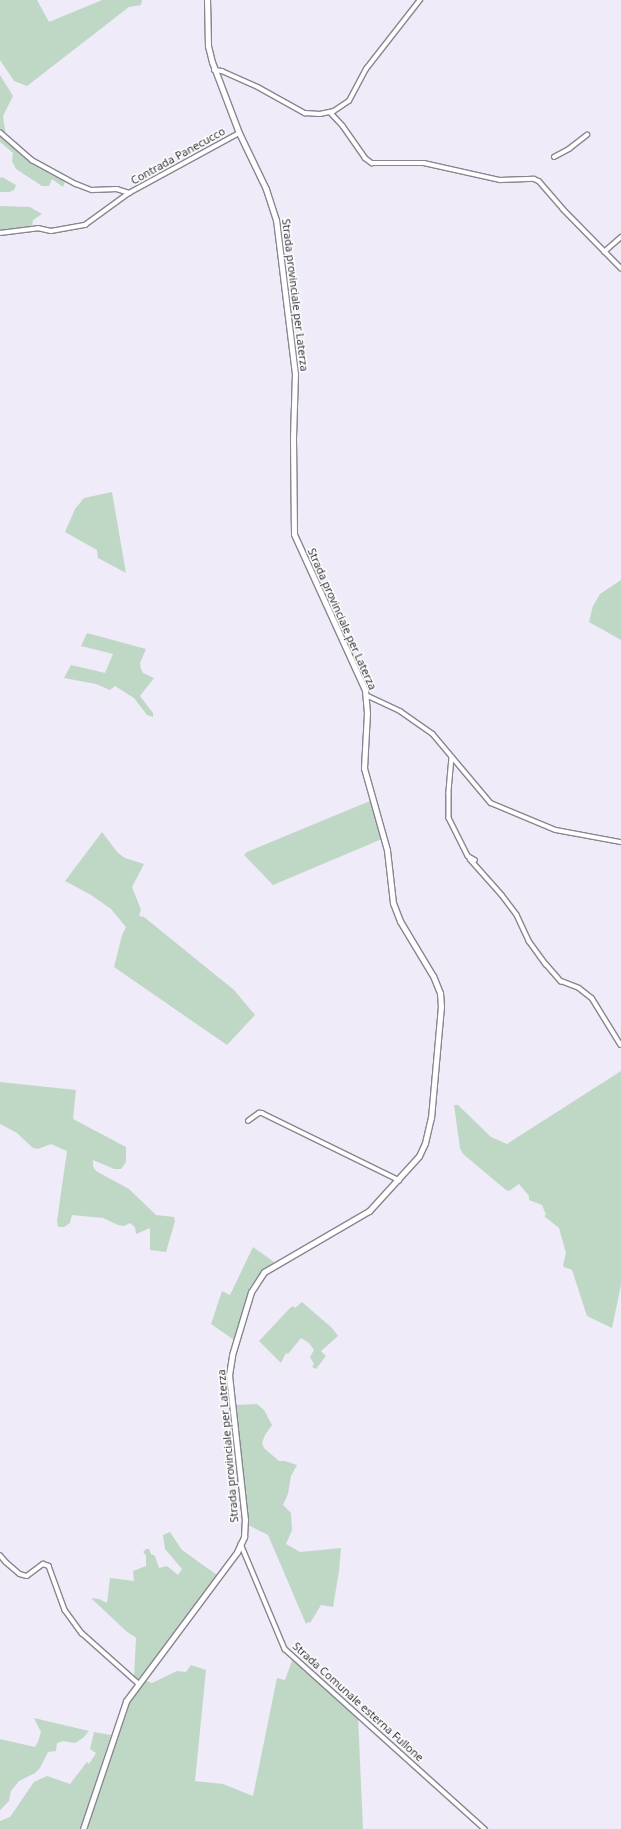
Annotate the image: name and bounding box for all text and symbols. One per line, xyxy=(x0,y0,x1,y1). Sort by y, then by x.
street label: Contrada Panecucco xyxy=(129,125,227,187)
street label: Strada provinciale per Laterza xyxy=(279,218,311,372)
street label: Strada provinciale per Laterza xyxy=(305,546,379,692)
street label: Strada provinciale per Laterza xyxy=(215,1369,241,1523)
street label: Strada Comunale esterna Fullone xyxy=(290,1640,426,1764)

